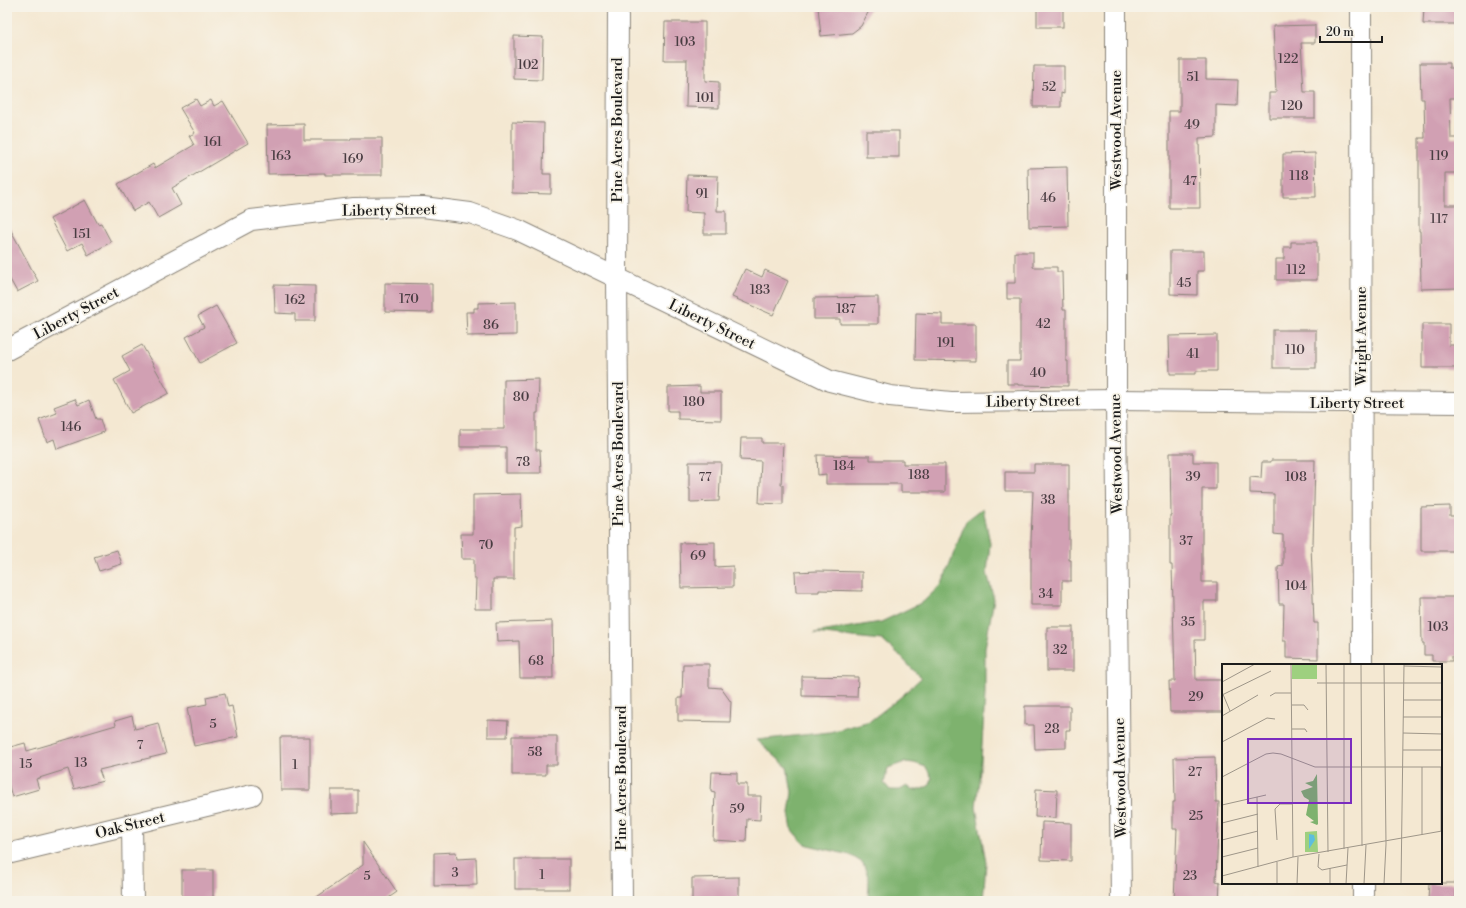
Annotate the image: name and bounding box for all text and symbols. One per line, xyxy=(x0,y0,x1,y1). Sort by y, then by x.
scale bar xyxy=(1320,18,1382,44)
text: 20 m xyxy=(1326,25,1354,40)
house number: 103 xyxy=(675,34,695,50)
house number: 122 xyxy=(1278,51,1298,67)
house number: 102 xyxy=(517,57,539,73)
street label: Pine Acres Boulevard xyxy=(608,57,627,203)
house number: 51 xyxy=(1187,69,1200,85)
street label: Westwood Avenue xyxy=(1107,70,1126,191)
house number: 52 xyxy=(1042,79,1056,95)
house number: 101 xyxy=(696,90,715,106)
house number: 120 xyxy=(1281,98,1303,114)
house number: 49 xyxy=(1184,117,1200,133)
house number: 161 xyxy=(204,134,223,150)
house number: 163 xyxy=(271,148,291,164)
house number: 119 xyxy=(1429,148,1449,164)
house number: 169 xyxy=(343,151,364,167)
house number: 118 xyxy=(1289,168,1309,184)
house number: 47 xyxy=(1183,173,1197,189)
house number: 91 xyxy=(695,186,709,202)
house number: 46 xyxy=(1040,190,1056,206)
street label: Liberty Street xyxy=(342,200,437,221)
house number: 117 xyxy=(1430,211,1448,227)
house number: 151 xyxy=(73,226,92,242)
house number: 112 xyxy=(1286,262,1306,278)
house number: 45 xyxy=(1177,275,1191,291)
house number: 183 xyxy=(750,282,770,298)
street label: Liberty Street xyxy=(30,283,123,344)
street label: Wright Avenue xyxy=(1352,286,1371,387)
house number: 170 xyxy=(399,291,419,307)
house number: 162 xyxy=(285,292,305,308)
street label: Liberty Street xyxy=(665,295,759,354)
house number: 187 xyxy=(836,301,856,317)
house number: 42 xyxy=(1035,316,1051,332)
house number: 86 xyxy=(483,317,499,333)
house number: 191 xyxy=(937,335,955,351)
house number: 110 xyxy=(1285,342,1305,358)
house number: 41 xyxy=(1186,346,1200,362)
house number: 40 xyxy=(1030,365,1047,381)
street label: Pine Acres Boulevard xyxy=(609,381,628,527)
house number: 80 xyxy=(513,389,530,405)
street label: Liberty Street xyxy=(986,391,1081,412)
house number: 180 xyxy=(683,394,705,410)
street label: Westwood Avenue xyxy=(1106,394,1127,515)
street label: Liberty Street xyxy=(1310,394,1405,413)
house number: 146 xyxy=(61,419,81,435)
house number: 78 xyxy=(516,454,530,470)
house number: 184 xyxy=(833,458,855,474)
house number: 188 xyxy=(908,467,930,483)
house number: 77 xyxy=(698,469,712,485)
house number: 39 xyxy=(1185,469,1201,485)
house number: 108 xyxy=(1285,469,1307,485)
house number: 38 xyxy=(1040,492,1056,508)
house number: 37 xyxy=(1179,533,1193,549)
house number: 70 xyxy=(479,537,494,553)
house number: 69 xyxy=(690,548,706,564)
house number: 104 xyxy=(1285,578,1307,594)
house number: 34 xyxy=(1038,586,1054,602)
house number: 35 xyxy=(1181,614,1195,630)
house number: 103 xyxy=(1428,619,1448,635)
house number: 32 xyxy=(1053,642,1067,658)
house number: 68 xyxy=(528,653,544,669)
inset map xyxy=(1222,664,1442,884)
house number: 29 xyxy=(1188,689,1204,705)
street label: Pine Acres Boulevard xyxy=(612,705,631,851)
house number: 5 xyxy=(209,716,217,732)
street label: Westwood Avenue xyxy=(1110,718,1131,839)
house number: 28 xyxy=(1044,721,1060,737)
house number: 7 xyxy=(137,737,144,753)
house number: 58 xyxy=(527,744,543,760)
house number: 13 xyxy=(75,755,87,771)
house number: 15 xyxy=(20,756,32,772)
house number: 1 xyxy=(292,757,298,773)
house number: 27 xyxy=(1188,764,1202,780)
house number: 59 xyxy=(729,801,745,817)
street label: Oak Street xyxy=(93,808,168,843)
house number: 25 xyxy=(1189,808,1203,824)
house number: 3 xyxy=(451,865,459,881)
house number: 1 xyxy=(539,867,545,883)
house number: 5 xyxy=(363,868,371,884)
house number: 23 xyxy=(1183,868,1197,884)

